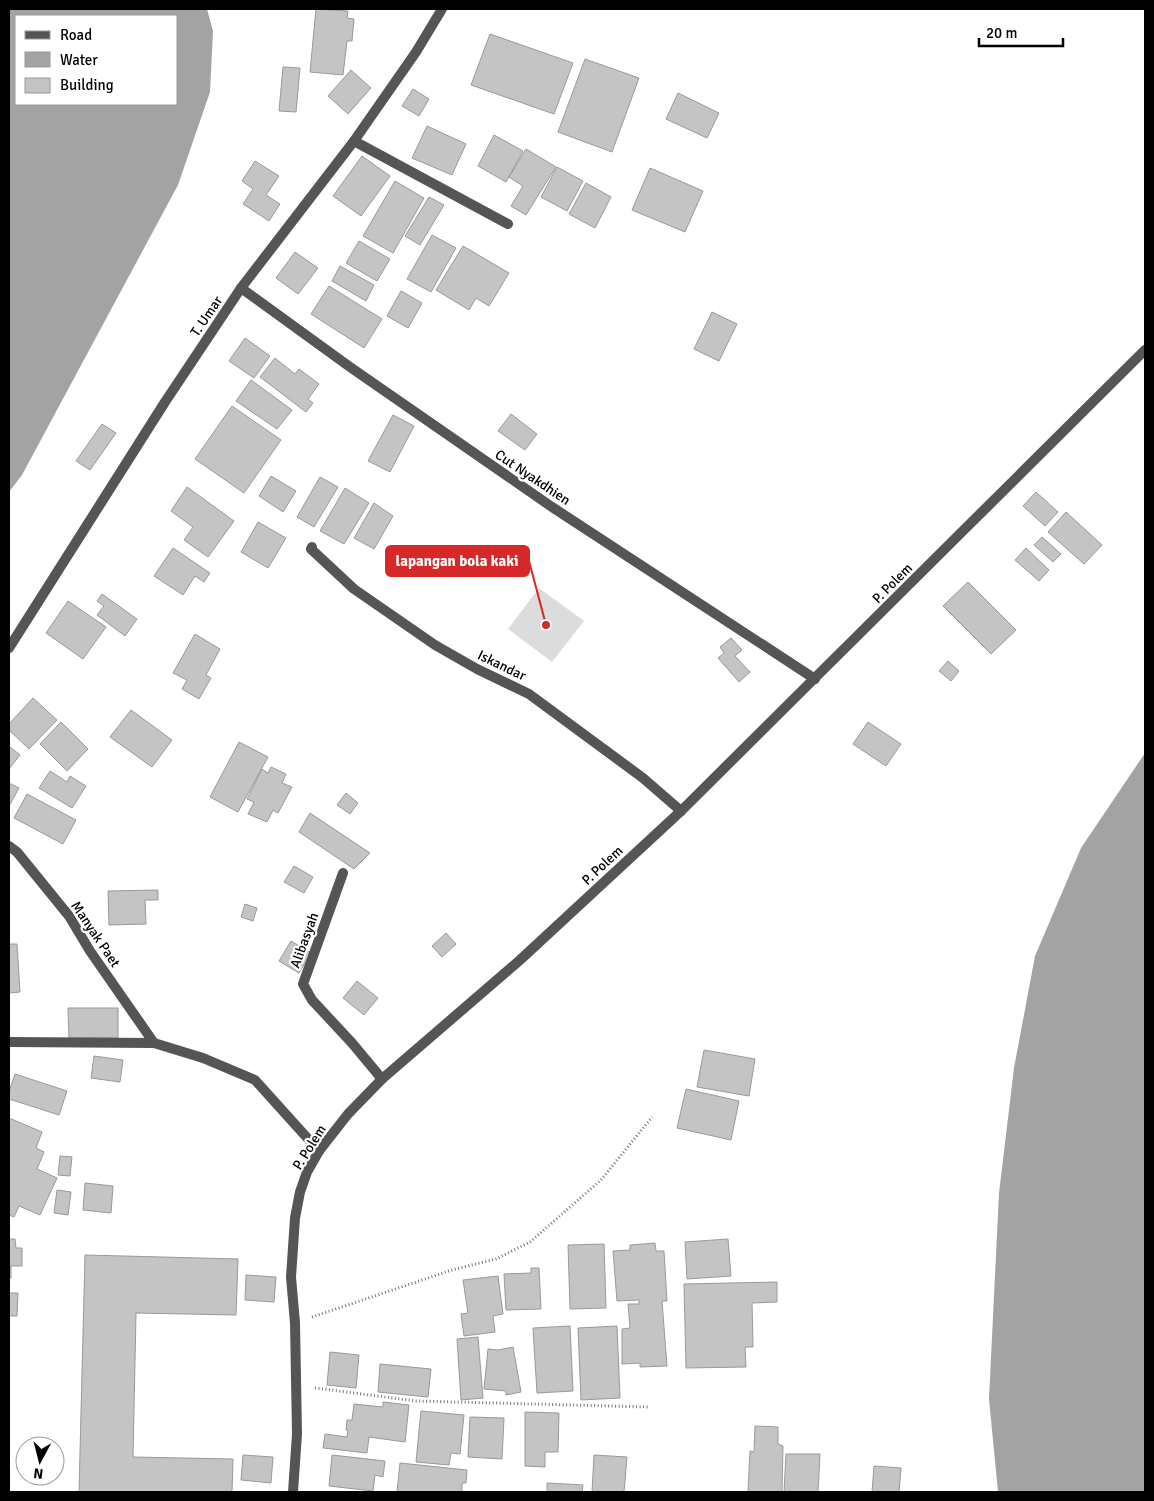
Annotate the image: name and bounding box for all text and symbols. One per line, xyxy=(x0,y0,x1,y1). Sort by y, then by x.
legend xyxy=(15,15,178,105)
scale bar xyxy=(979,15,1063,47)
text: 20 m xyxy=(986,24,1017,42)
text: Road xyxy=(60,26,92,44)
text: Water xyxy=(60,51,98,69)
text: Building xyxy=(60,76,114,94)
street label: T. Umar xyxy=(187,292,227,340)
street label: Cut Nyakdhien xyxy=(492,446,574,509)
callout: lapangan bola kaki xyxy=(386,546,529,576)
text: lapangan bola kaki xyxy=(395,552,519,570)
street label: P. Polem xyxy=(869,560,916,607)
street label: Iskandar xyxy=(475,646,529,685)
street label: P. Polem xyxy=(578,842,626,889)
street label: Manyak Paet xyxy=(67,898,124,971)
street label: Alibasyah xyxy=(287,910,322,970)
street label: P. Polem xyxy=(289,1122,330,1173)
north arrow xyxy=(15,1436,65,1486)
text: N xyxy=(33,1464,44,1482)

